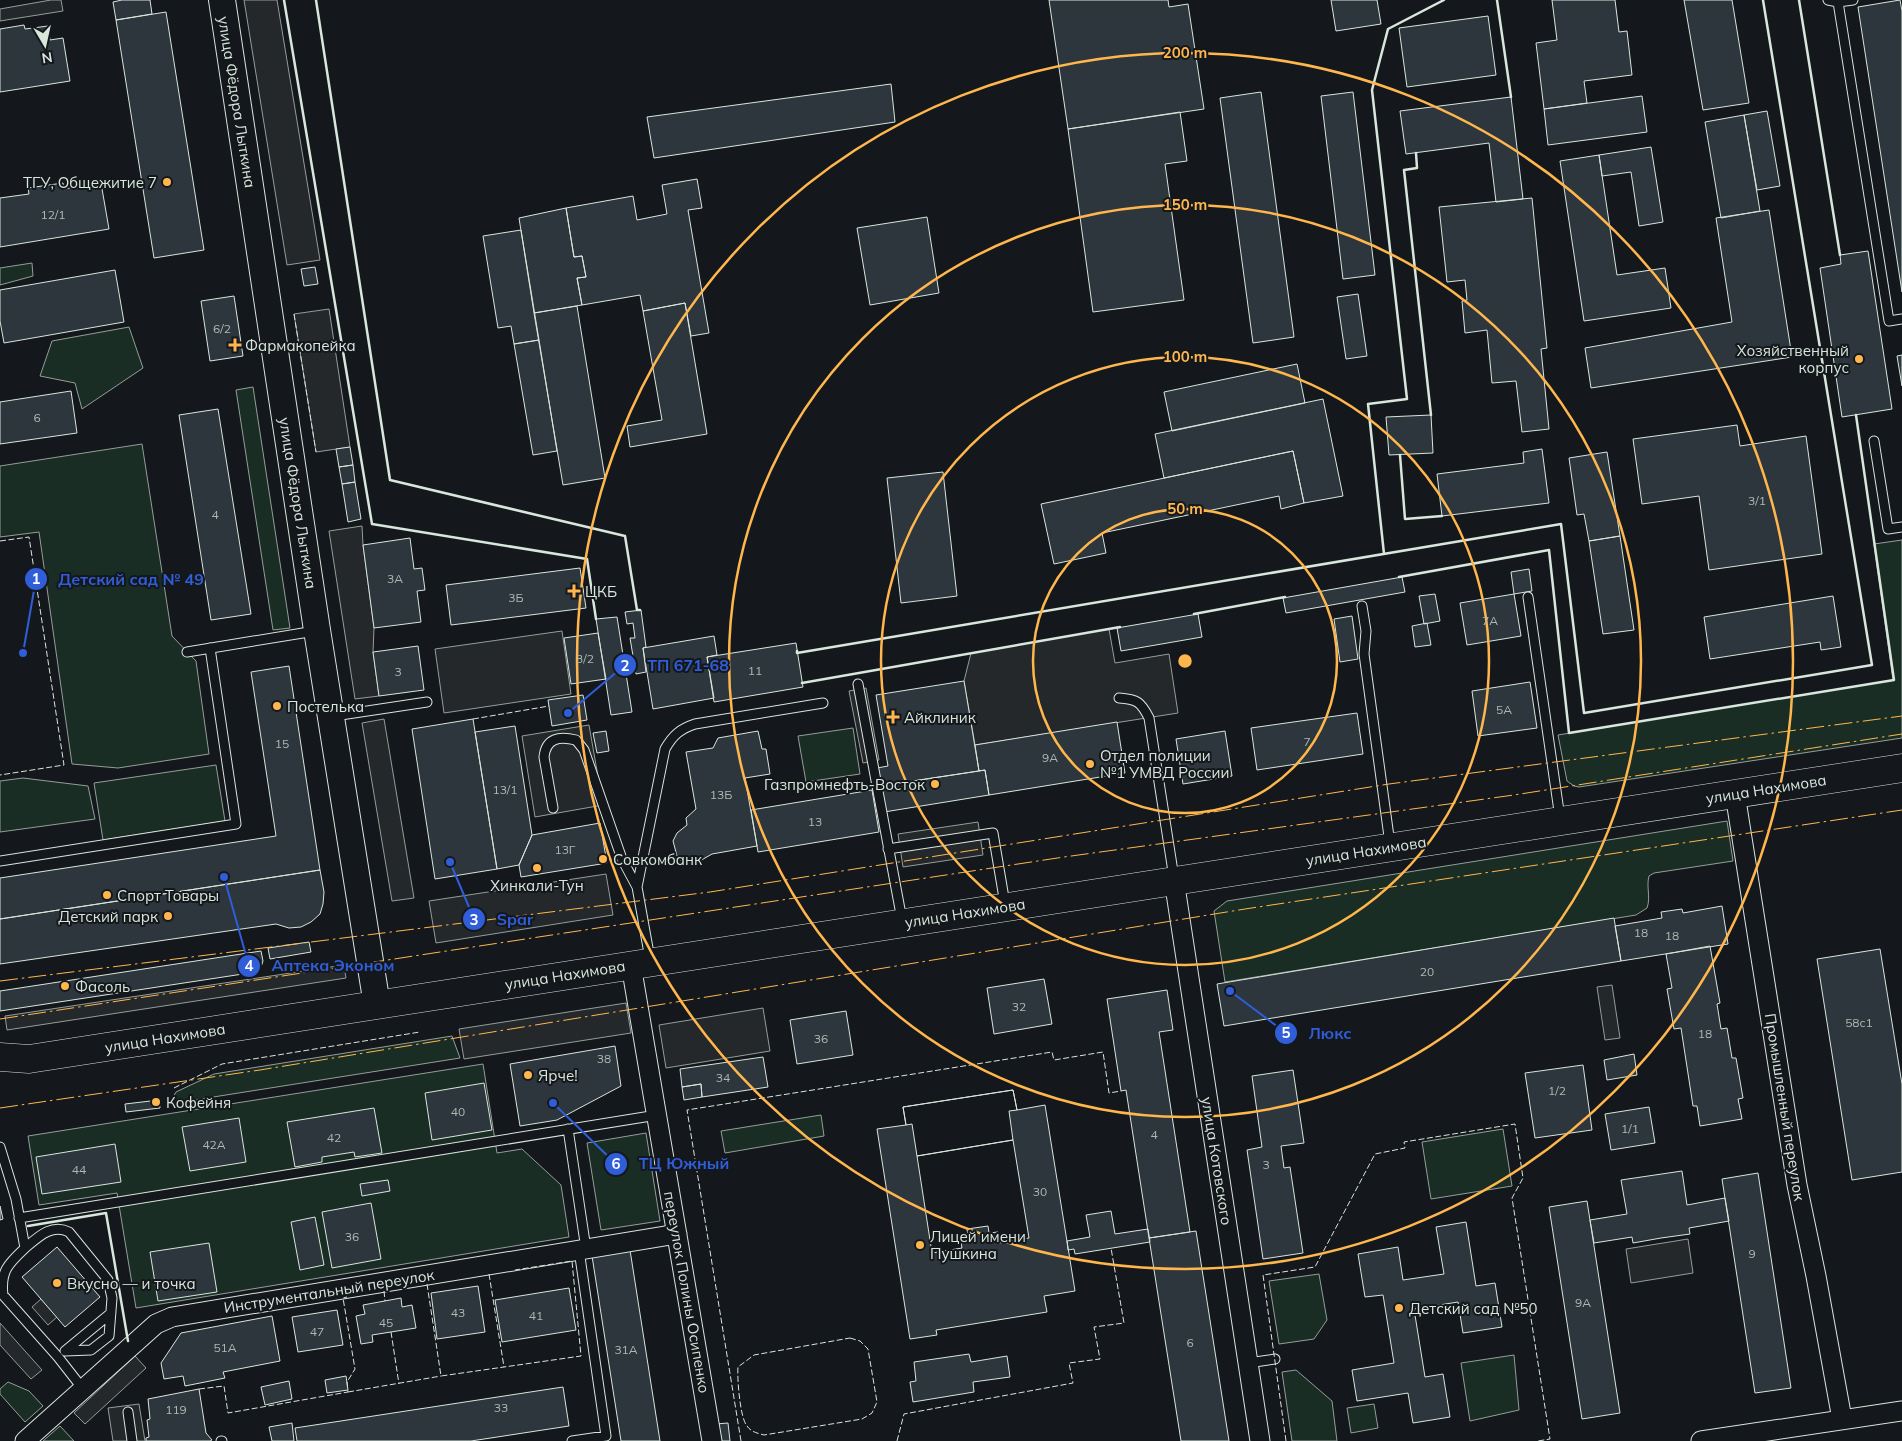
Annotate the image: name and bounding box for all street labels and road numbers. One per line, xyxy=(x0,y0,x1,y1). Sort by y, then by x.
street label: улица Фёдора Лыткина xyxy=(214,15,260,189)
street label: улица Фёдора Лыткина xyxy=(275,416,321,590)
street label: улица Нахимова xyxy=(1704,770,1828,808)
street label: улица Нахимова xyxy=(1304,832,1428,870)
street label: улица Нахимова xyxy=(903,894,1027,932)
street label: улица Нахимова xyxy=(503,956,627,994)
street label: Промышленный переулок xyxy=(1761,1012,1809,1203)
street label: улица Нахимова xyxy=(103,1019,227,1057)
street label: улица Котовского xyxy=(1197,1095,1237,1227)
street label: переулок Полины Осипенко xyxy=(660,1190,714,1394)
street label: Инструментальный переулок xyxy=(222,1265,437,1317)

